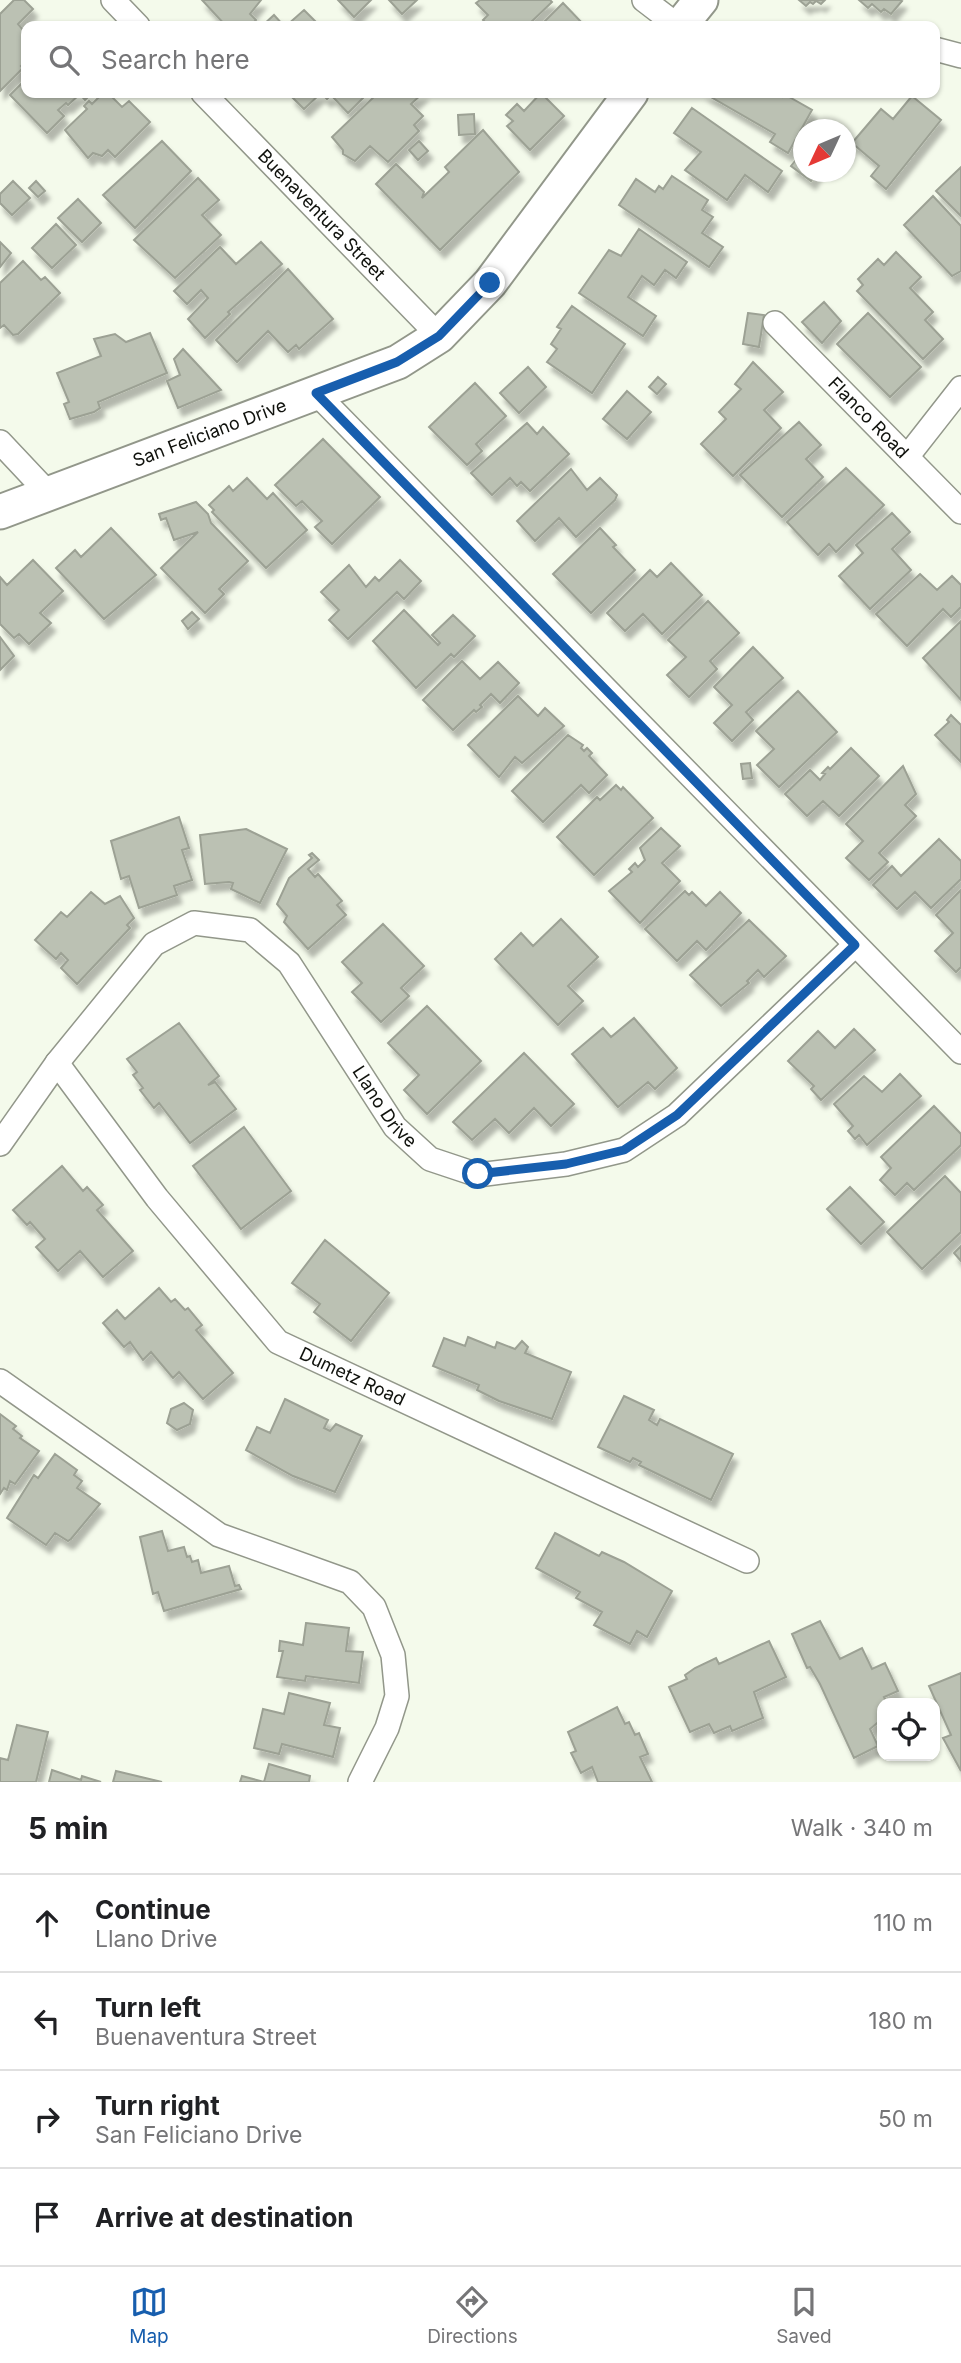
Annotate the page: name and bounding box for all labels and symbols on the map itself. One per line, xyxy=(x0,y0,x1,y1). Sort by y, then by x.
north arrow xyxy=(793,119,856,182)
street label: Buenaventura Street xyxy=(254,145,390,284)
route end xyxy=(474,267,505,298)
street label: Flanco Road xyxy=(824,373,913,462)
street label: San Feliciano Drive xyxy=(130,394,289,471)
street label: Llano Drive xyxy=(348,1062,421,1152)
route start xyxy=(462,1158,493,1189)
street label: Dumetz Road xyxy=(296,1343,409,1410)

